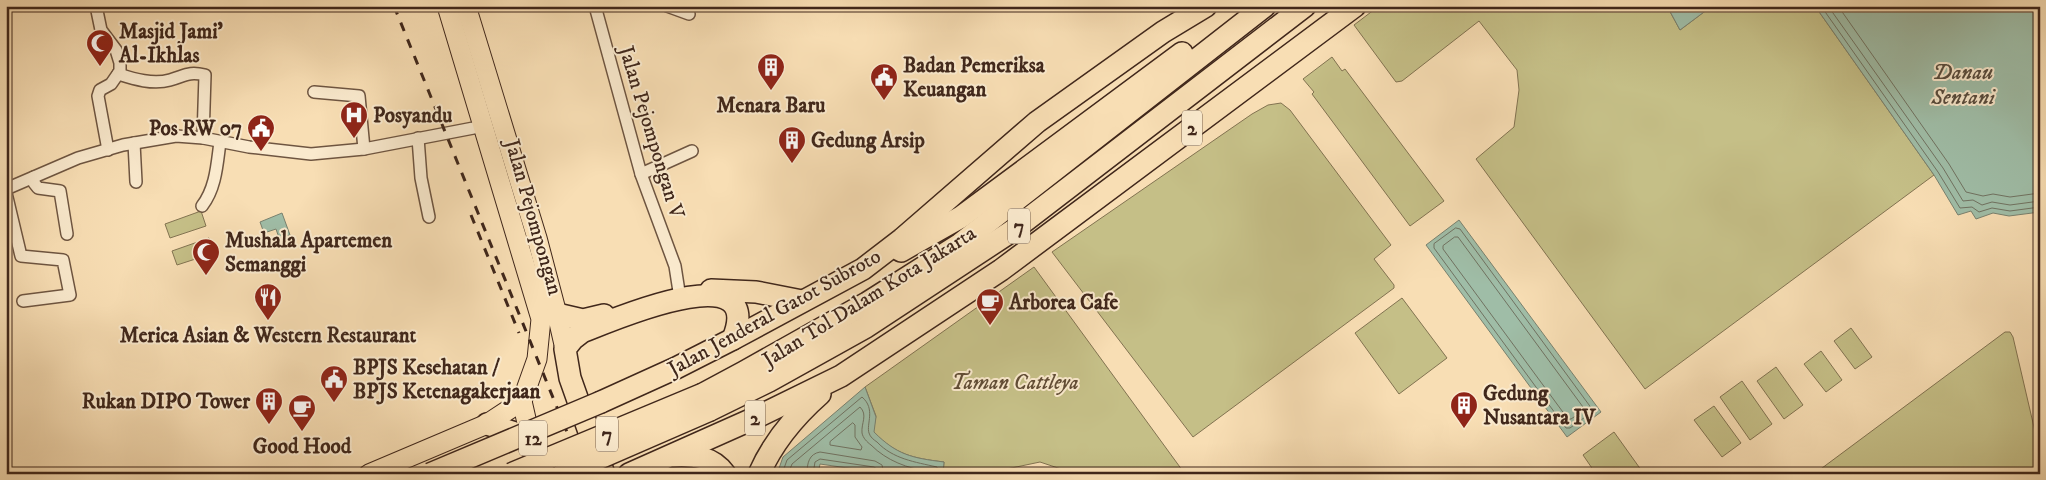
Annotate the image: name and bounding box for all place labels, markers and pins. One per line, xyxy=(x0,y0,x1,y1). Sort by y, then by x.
place label: Masjid Jami' Al-Ikhlas xyxy=(118,19,224,69)
mosque icon: Masjid Jami' Al-Ikhlas xyxy=(85,28,115,67)
building icon: Menara Baru xyxy=(756,52,786,91)
place label: Badan Pemeriksa Keuangan xyxy=(903,53,1046,103)
public building icon: Badan Pemeriksa Keuangan xyxy=(869,62,899,101)
place label: Menara Baru xyxy=(717,93,825,119)
hospital icon: Posyandu xyxy=(339,100,369,139)
place label: Posyandu xyxy=(373,103,452,129)
public building icon: Pos RW 07 xyxy=(246,113,276,152)
place label: Pos RW 07 xyxy=(149,116,242,142)
building icon: Gedung Arsip xyxy=(777,125,807,164)
place label: Gedung Arsip xyxy=(811,128,925,154)
place label: Mushala Apartemen Semanggi xyxy=(225,228,393,278)
mosque icon: Mushala Apartemen Semanggi xyxy=(191,237,221,276)
restaurant icon: Merica Asian & Western Restaurant xyxy=(253,282,283,321)
cafe icon: Arborea Cafe xyxy=(975,287,1005,326)
place label: Arborea Cafe xyxy=(1008,290,1119,316)
place label: Merica Asian & Western Restaurant xyxy=(120,323,417,349)
place label: BPJS Kesehatan / BPJS Ketenagakerjaan xyxy=(353,355,542,406)
public building icon: BPJS Kesehatan / BPJS Ketenagakerjaan xyxy=(319,364,349,403)
place label: Gedung Nusantara IV xyxy=(1483,381,1597,431)
building icon: Rukan DIPO Tower xyxy=(254,386,284,425)
place label: Rukan DIPO Tower xyxy=(82,389,251,415)
building icon: Gedung Nusantara IV xyxy=(1449,390,1479,429)
cafe icon: Good Hood xyxy=(287,393,317,432)
place label: Good Hood xyxy=(253,434,352,460)

